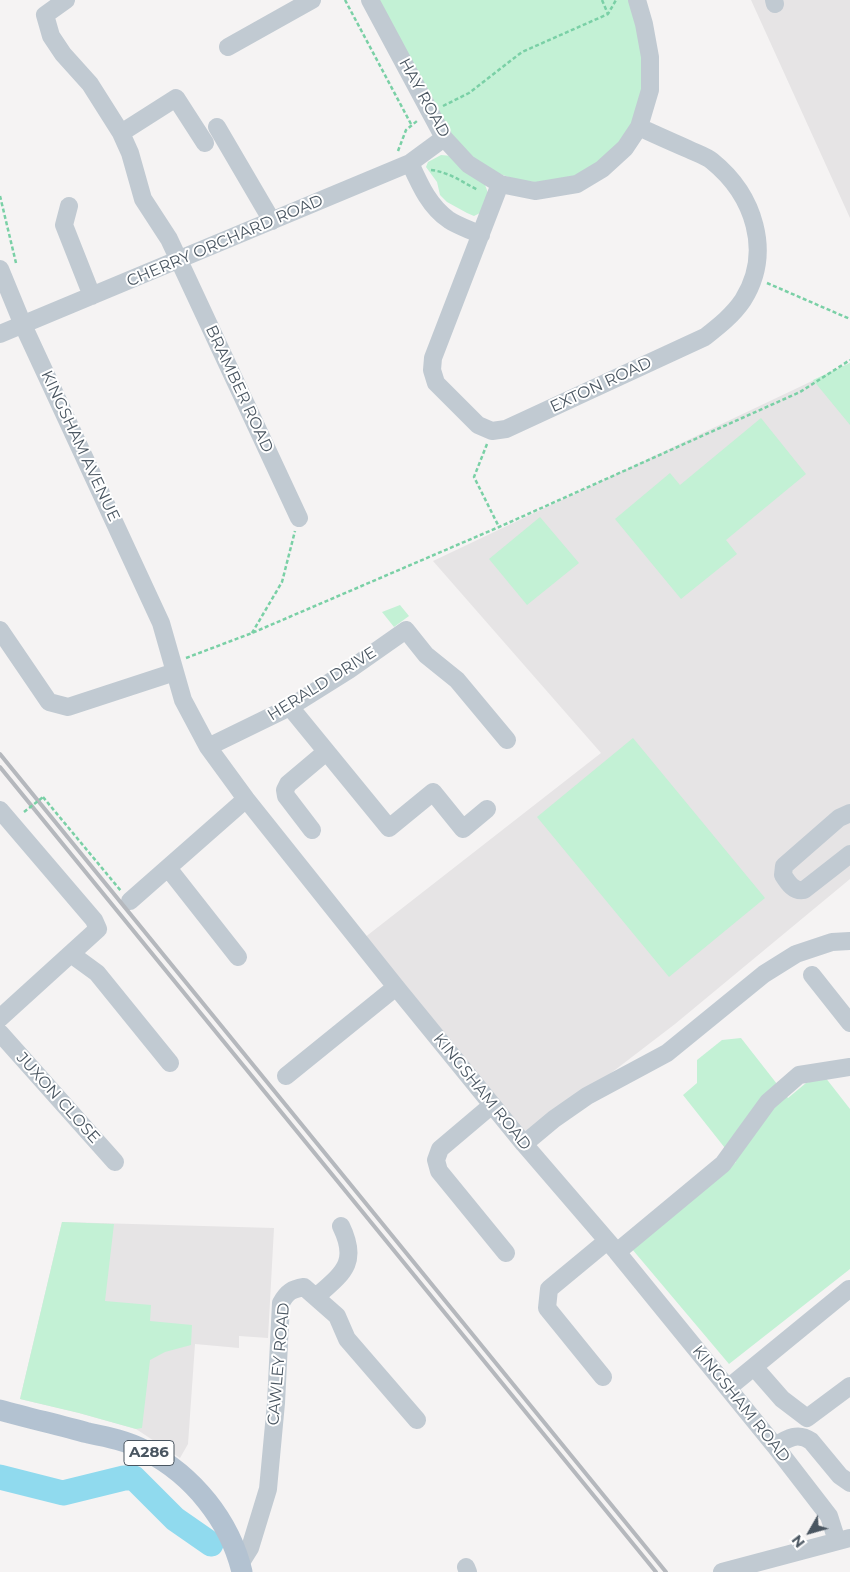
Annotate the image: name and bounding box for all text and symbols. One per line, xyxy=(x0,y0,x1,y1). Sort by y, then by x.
street label: HAY ROAD xyxy=(394,55,454,141)
street label: CHERRY ORCHARD ROAD xyxy=(124,191,326,291)
street label: BRAMBER ROAD xyxy=(201,322,277,456)
street label: EXTON ROAD xyxy=(547,353,655,417)
street label: KINGSHAM AVENUE xyxy=(37,367,123,525)
street label: HERALD DRIVE xyxy=(264,643,380,725)
street label: KINGSHAM ROAD xyxy=(429,1030,535,1154)
street label: JUXON CLOSE xyxy=(12,1049,104,1147)
street label: CAWLEY ROAD xyxy=(264,1302,294,1426)
street label: KINGSHAM ROAD xyxy=(688,1342,794,1466)
road number: A286 xyxy=(124,1440,174,1466)
north arrow xyxy=(785,1507,835,1557)
text: N xyxy=(788,1531,809,1551)

